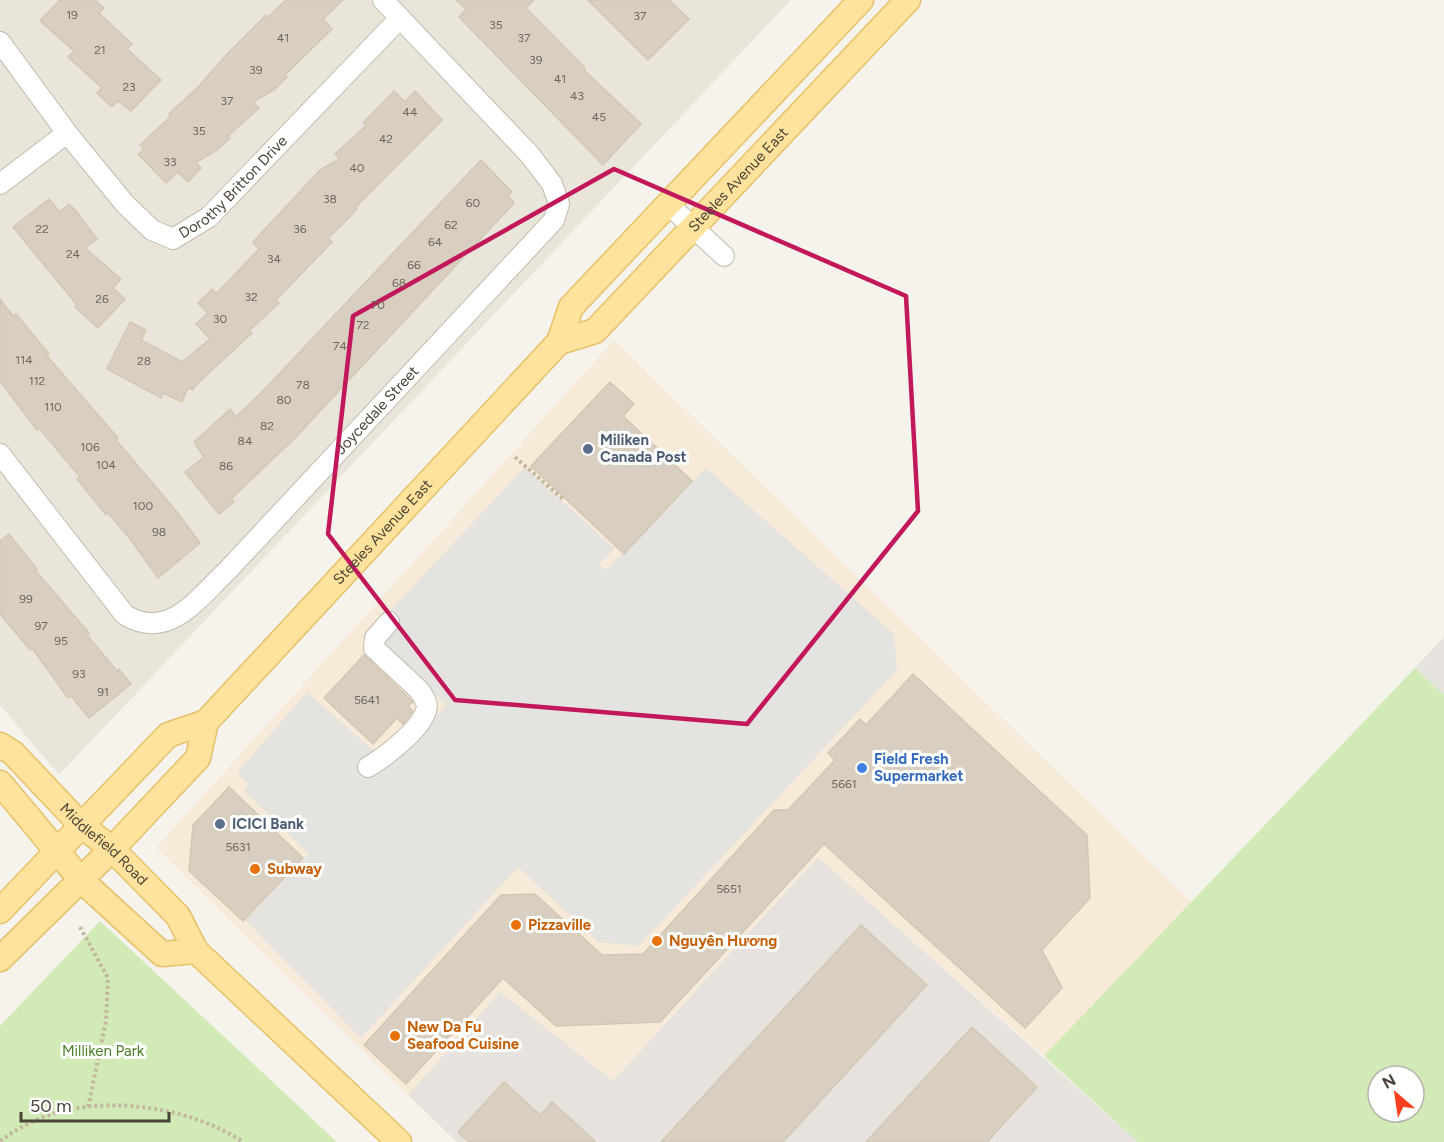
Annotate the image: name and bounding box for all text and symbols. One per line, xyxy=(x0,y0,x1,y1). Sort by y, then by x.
house number: 19 xyxy=(66,8,78,22)
house number: 37 xyxy=(634,9,647,23)
house number: 35 xyxy=(489,18,503,32)
house number: 41 xyxy=(277,31,289,45)
house number: 37 xyxy=(518,31,531,45)
house number: 21 xyxy=(94,43,106,57)
house number: 39 xyxy=(529,53,543,67)
house number: 39 xyxy=(249,63,263,77)
house number: 41 xyxy=(554,72,566,86)
house number: 23 xyxy=(122,80,136,94)
house number: 43 xyxy=(570,89,584,103)
house number: 37 xyxy=(221,94,234,108)
house number: 44 xyxy=(403,105,418,119)
house number: 45 xyxy=(592,110,606,124)
street label: Steeles Avenue East xyxy=(684,123,792,236)
house number: 35 xyxy=(192,124,206,138)
street label: Dorothy Britton Drive xyxy=(176,132,291,242)
house number: 42 xyxy=(379,132,393,146)
house number: 33 xyxy=(163,155,177,169)
house number: 40 xyxy=(349,161,365,175)
house number: 38 xyxy=(323,192,337,206)
house number: 60 xyxy=(466,196,481,210)
house number: 62 xyxy=(444,218,458,232)
house number: 22 xyxy=(35,222,49,236)
house number: 36 xyxy=(293,222,307,236)
house number: 64 xyxy=(428,235,443,249)
house number: 24 xyxy=(66,247,81,261)
house number: 34 xyxy=(267,252,282,266)
house number: 66 xyxy=(407,258,421,272)
house number: 68 xyxy=(392,276,406,290)
house number: 32 xyxy=(244,290,258,304)
house number: 26 xyxy=(95,292,109,306)
house number: 70 xyxy=(371,298,385,312)
house number: 30 xyxy=(213,312,227,326)
house number: 72 xyxy=(356,318,370,332)
house number: 74 xyxy=(333,339,347,353)
house number: 114 xyxy=(15,353,33,367)
house number: 28 xyxy=(137,354,151,368)
street label: Joycedale Street xyxy=(331,362,423,458)
house number: 112 xyxy=(29,374,45,388)
house number: 78 xyxy=(296,378,310,392)
house number: 80 xyxy=(276,393,292,407)
house number: 110 xyxy=(44,400,62,414)
house number: 82 xyxy=(260,419,274,433)
place label: Miliken Canada Post xyxy=(600,431,687,466)
house number: 84 xyxy=(238,434,253,448)
house number: 106 xyxy=(80,440,100,454)
marker: Miliken Canada Post xyxy=(581,442,595,456)
house number: 104 xyxy=(96,458,117,472)
house number: 86 xyxy=(219,459,233,473)
street label: Steeles Avenue East xyxy=(329,475,436,588)
house number: 100 xyxy=(133,499,153,513)
house number: 98 xyxy=(152,525,166,539)
house number: 99 xyxy=(19,592,33,606)
house number: 97 xyxy=(34,619,48,633)
house number: 95 xyxy=(54,634,68,648)
house number: 93 xyxy=(72,667,86,681)
house number: 91 xyxy=(97,685,109,699)
house number: 5641 xyxy=(354,693,380,707)
place label: Field Fresh Supermarket xyxy=(874,750,963,785)
marker: Field Fresh Supermarket xyxy=(855,761,869,775)
house number: 5661 xyxy=(831,777,857,791)
street label: Middlefield Road xyxy=(56,799,151,889)
place label: ICICI Bank xyxy=(232,815,304,833)
marker: ICICI Bank xyxy=(213,817,227,831)
house number: 5631 xyxy=(225,840,251,854)
place label: Subway xyxy=(267,860,322,878)
marker: Subway xyxy=(248,862,262,876)
house number: 5651 xyxy=(716,882,742,896)
place label: Pizzaville xyxy=(528,916,592,934)
marker: Pizzaville xyxy=(509,918,523,932)
place label: Nguyên Hương xyxy=(669,932,777,950)
marker: Nguyên Hương xyxy=(650,934,664,948)
place label: New Da Fu Seafood Cuisine xyxy=(407,1018,520,1053)
marker: New Da Fu Seafood Cuisine xyxy=(388,1029,402,1043)
park label: Milliken Park xyxy=(62,1042,145,1060)
north arrow xyxy=(1366,1064,1426,1124)
text: N xyxy=(1379,1070,1399,1093)
scale bar xyxy=(21,1085,170,1123)
text: 50 m xyxy=(30,1095,72,1117)

